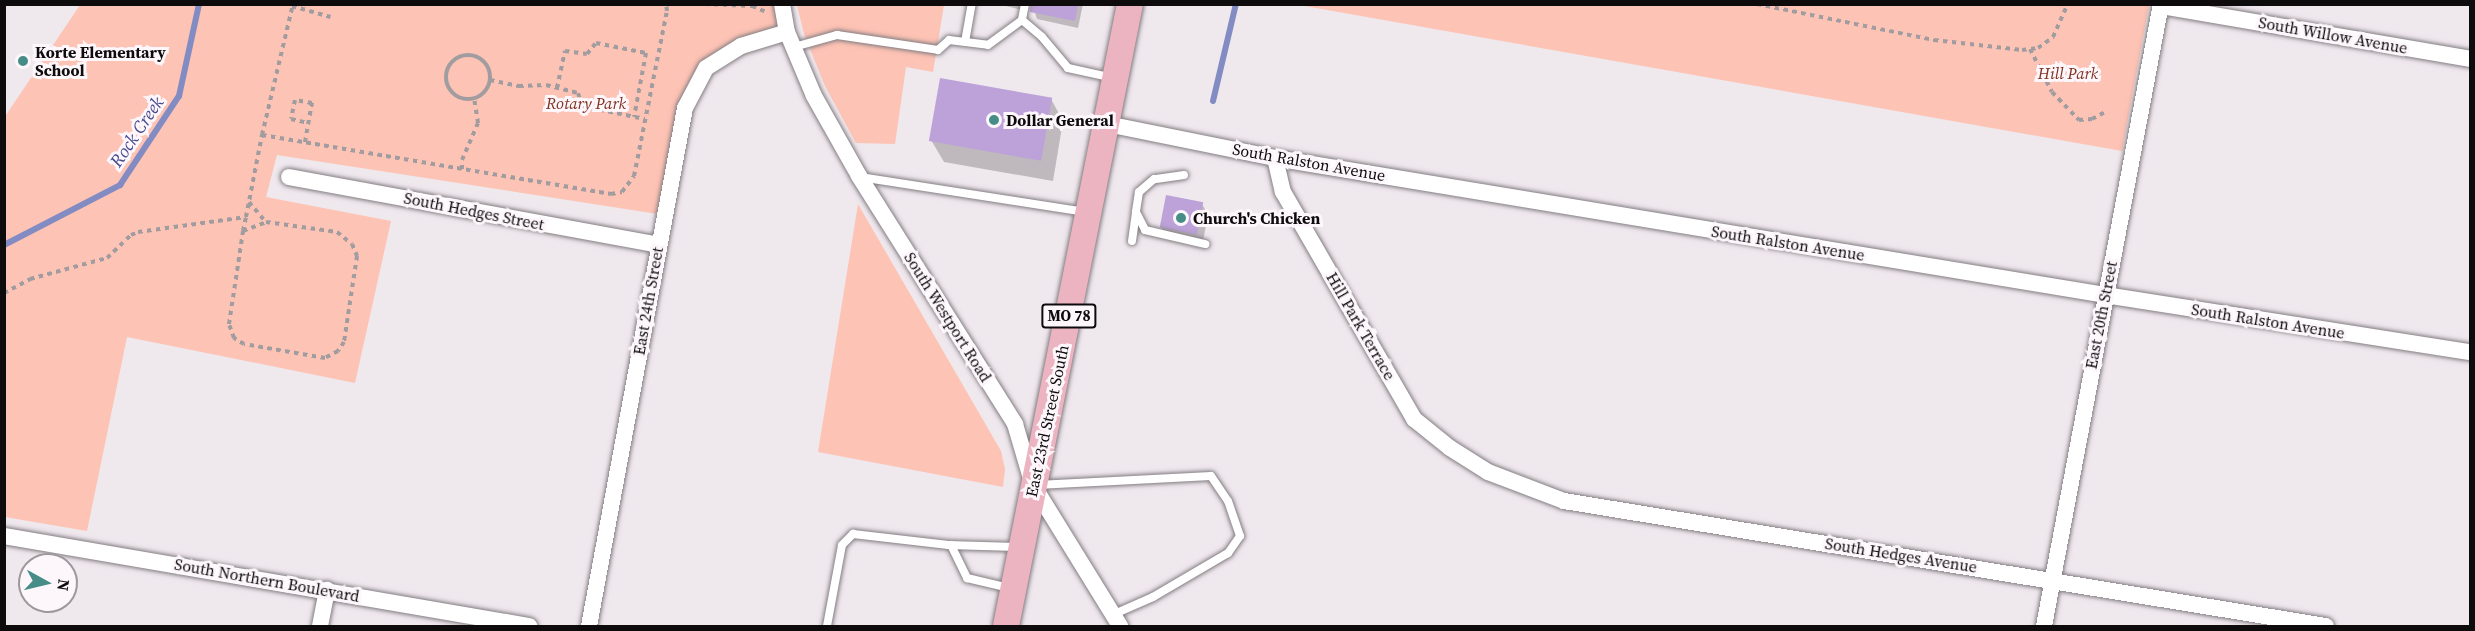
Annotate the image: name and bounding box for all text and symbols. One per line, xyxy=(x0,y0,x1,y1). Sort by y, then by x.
street label: South Willow Avenue xyxy=(2257,12,2409,58)
place label: Korte Elementary School xyxy=(35,42,166,80)
marker: Korte Elementary School xyxy=(16,54,30,68)
park label: Hill Park xyxy=(2038,63,2098,83)
water label: Rock Creek xyxy=(106,93,168,171)
park label: Rotary Park xyxy=(546,93,626,113)
place label: Dollar General xyxy=(1006,110,1114,130)
marker: Dollar General xyxy=(987,113,1001,127)
street label: South Ralston Avenue xyxy=(1231,139,1387,185)
street label: South Hedges Street xyxy=(402,188,546,234)
place label: Church's Chicken xyxy=(1193,208,1320,228)
marker: Church's Chicken xyxy=(1174,211,1188,225)
street label: South Ralston Avenue xyxy=(1710,221,1866,265)
street label: East 24th Street xyxy=(629,245,667,357)
street label: South Westport Road xyxy=(900,248,996,386)
street label: East 20th Street xyxy=(2081,259,2121,371)
street label: Hill Park Terrace xyxy=(1322,269,1400,383)
street label: South Ralston Avenue xyxy=(2190,299,2346,343)
road number: MO 78 xyxy=(1040,304,1098,328)
street label: East 23rd Street South xyxy=(1021,343,1073,499)
street label: South Hedges Avenue xyxy=(1824,534,1978,576)
north arrow xyxy=(18,553,78,613)
street label: South Northern Boulevard xyxy=(173,554,361,606)
text: N xyxy=(52,578,76,593)

